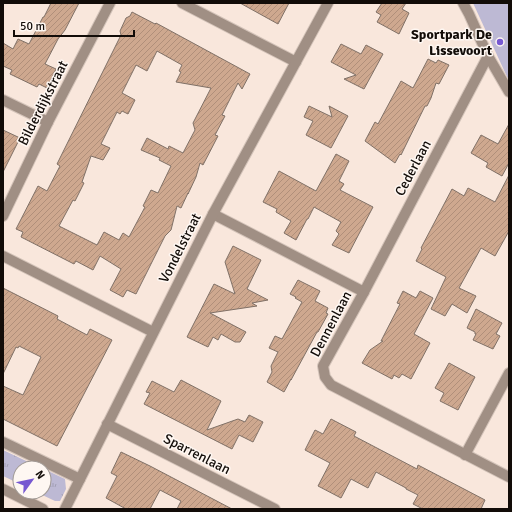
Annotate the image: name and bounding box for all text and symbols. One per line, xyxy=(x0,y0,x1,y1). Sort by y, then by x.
scale bar xyxy=(14,12,134,38)
text: 50 m xyxy=(20,19,45,34)
place label: Sportpark De Lissevoort xyxy=(411,26,493,59)
marker: Sportpark De Lissevoort xyxy=(495,37,505,47)
street label: Bilderdijkstraat xyxy=(14,58,72,148)
street label: Cederlaan xyxy=(391,137,435,199)
street label: Vondelstraat xyxy=(155,210,205,286)
street label: Dennenlaan xyxy=(307,288,355,360)
street label: Sparrenlaan xyxy=(161,430,233,478)
north arrow xyxy=(12,460,52,500)
text: N xyxy=(32,468,48,482)

